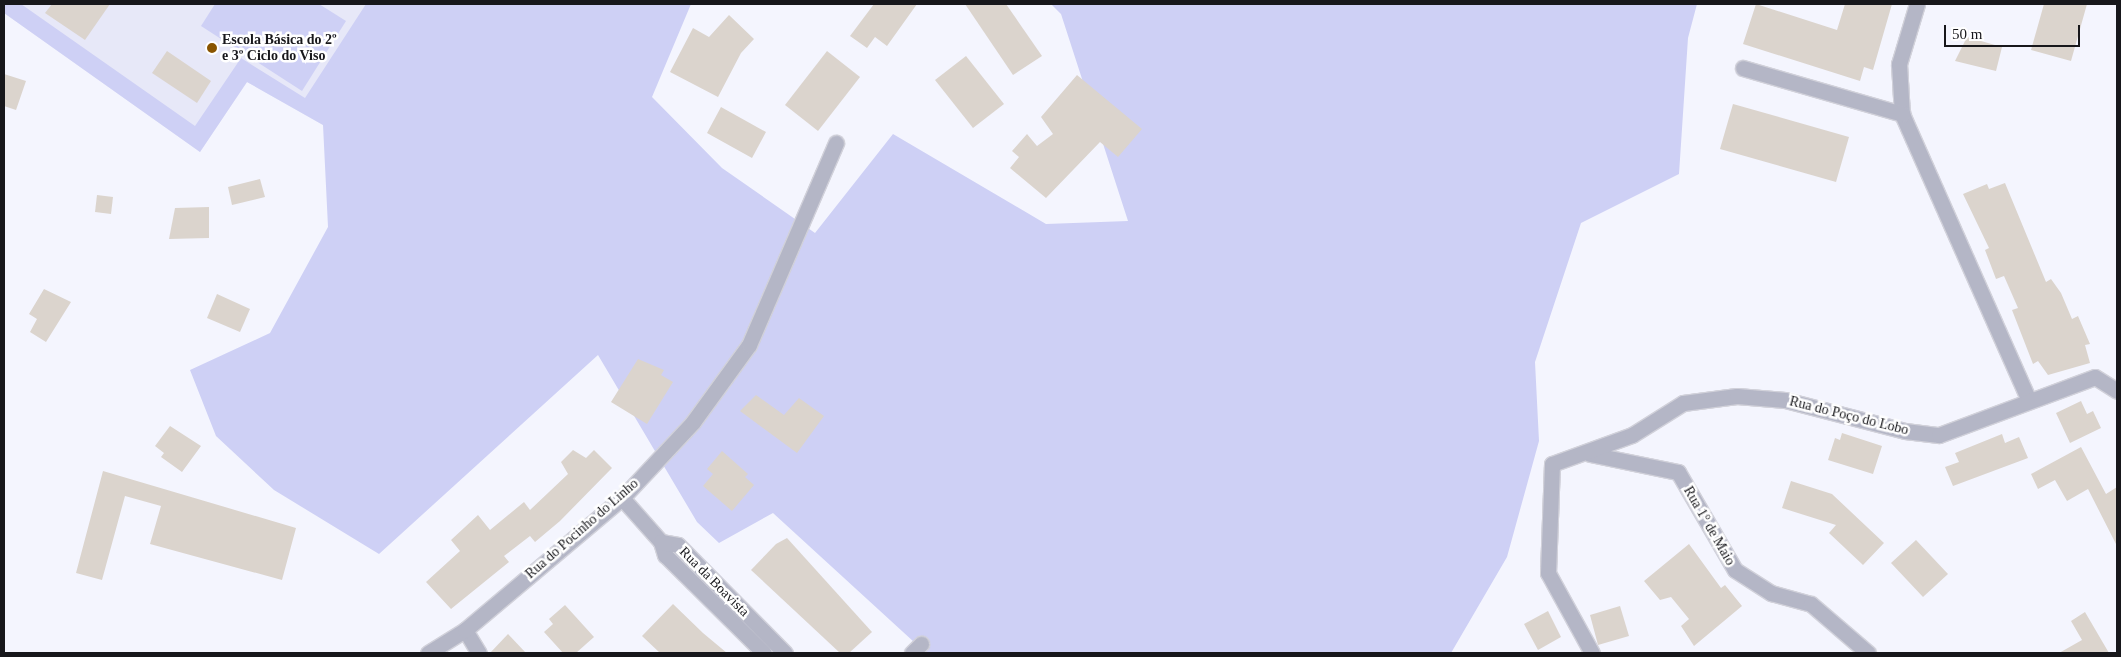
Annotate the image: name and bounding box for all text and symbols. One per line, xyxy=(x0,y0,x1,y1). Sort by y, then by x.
scale bar xyxy=(1946,15,2082,47)
text: 50 m xyxy=(1952,26,1982,42)
place label: Escola Básica do 2º e 3º Ciclo do Viso xyxy=(222,32,337,64)
marker: Escola Básica do 2º e 3º Ciclo do Viso xyxy=(206,42,218,54)
street label: Rua do Poço do Lobo xyxy=(1788,393,1910,439)
street label: Rua do Pocinho do Linho xyxy=(522,475,642,583)
street label: Rua 1° de Maio xyxy=(1680,484,1738,568)
street label: Rua da Boavista xyxy=(676,544,752,620)

